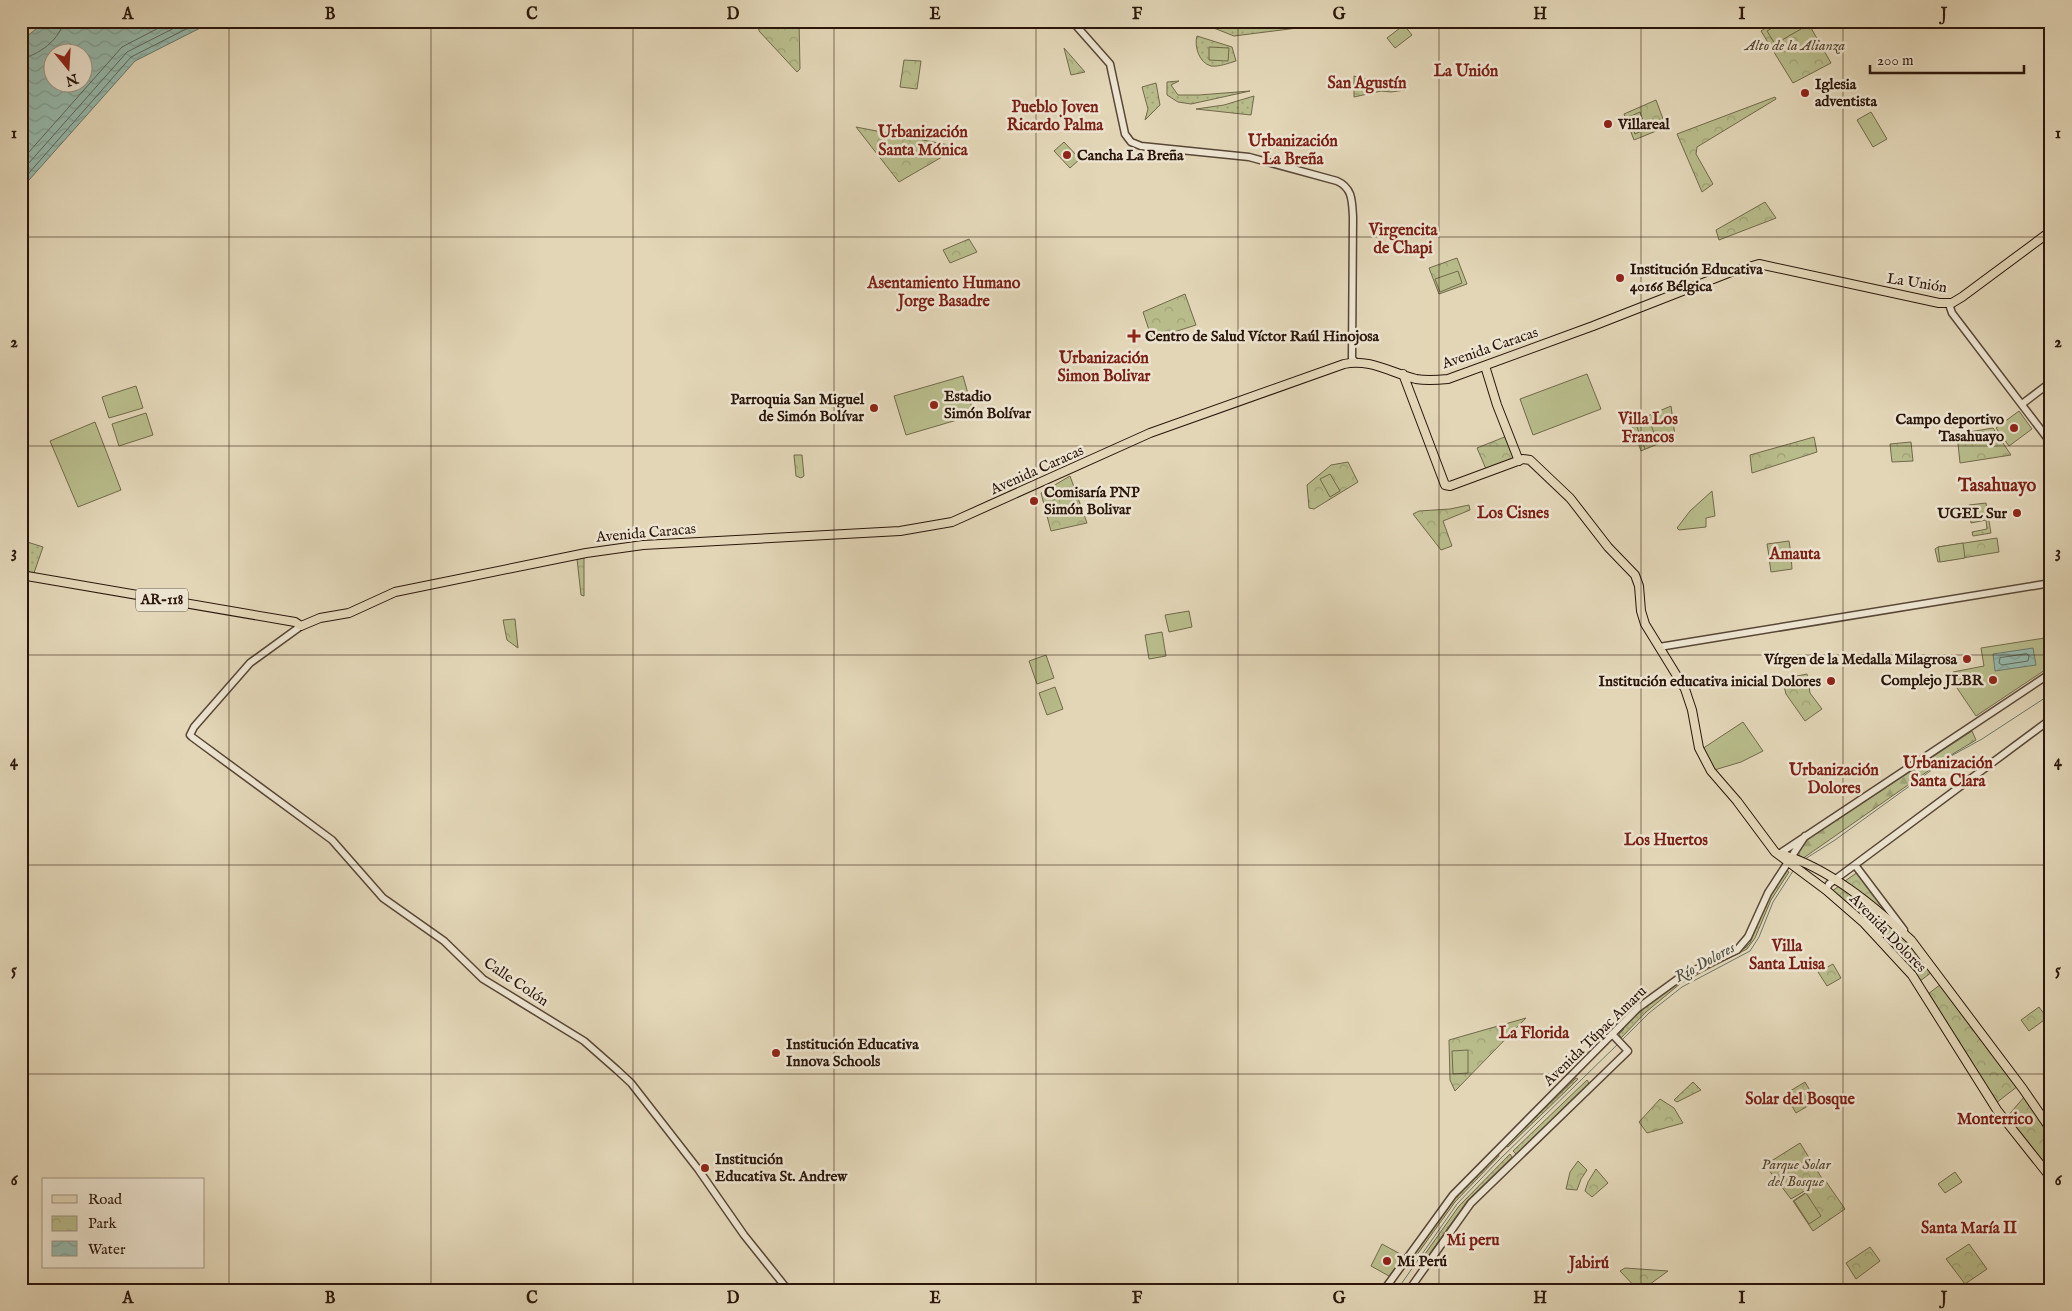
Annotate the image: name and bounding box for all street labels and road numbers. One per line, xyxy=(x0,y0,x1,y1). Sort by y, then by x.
street label: La Unión xyxy=(1886,269,1948,297)
street label: Avenida Caracas xyxy=(1439,323,1541,374)
street label: Avenida Caracas xyxy=(986,441,1087,499)
street label: Avenida Caracas xyxy=(594,519,697,547)
road number: AR-118 xyxy=(136,588,188,612)
street label: Avenida Dolores xyxy=(1845,889,1931,977)
street label: Calle Colón xyxy=(480,953,552,1011)
street label: Avenida Túpac Amaru xyxy=(1539,982,1651,1091)

